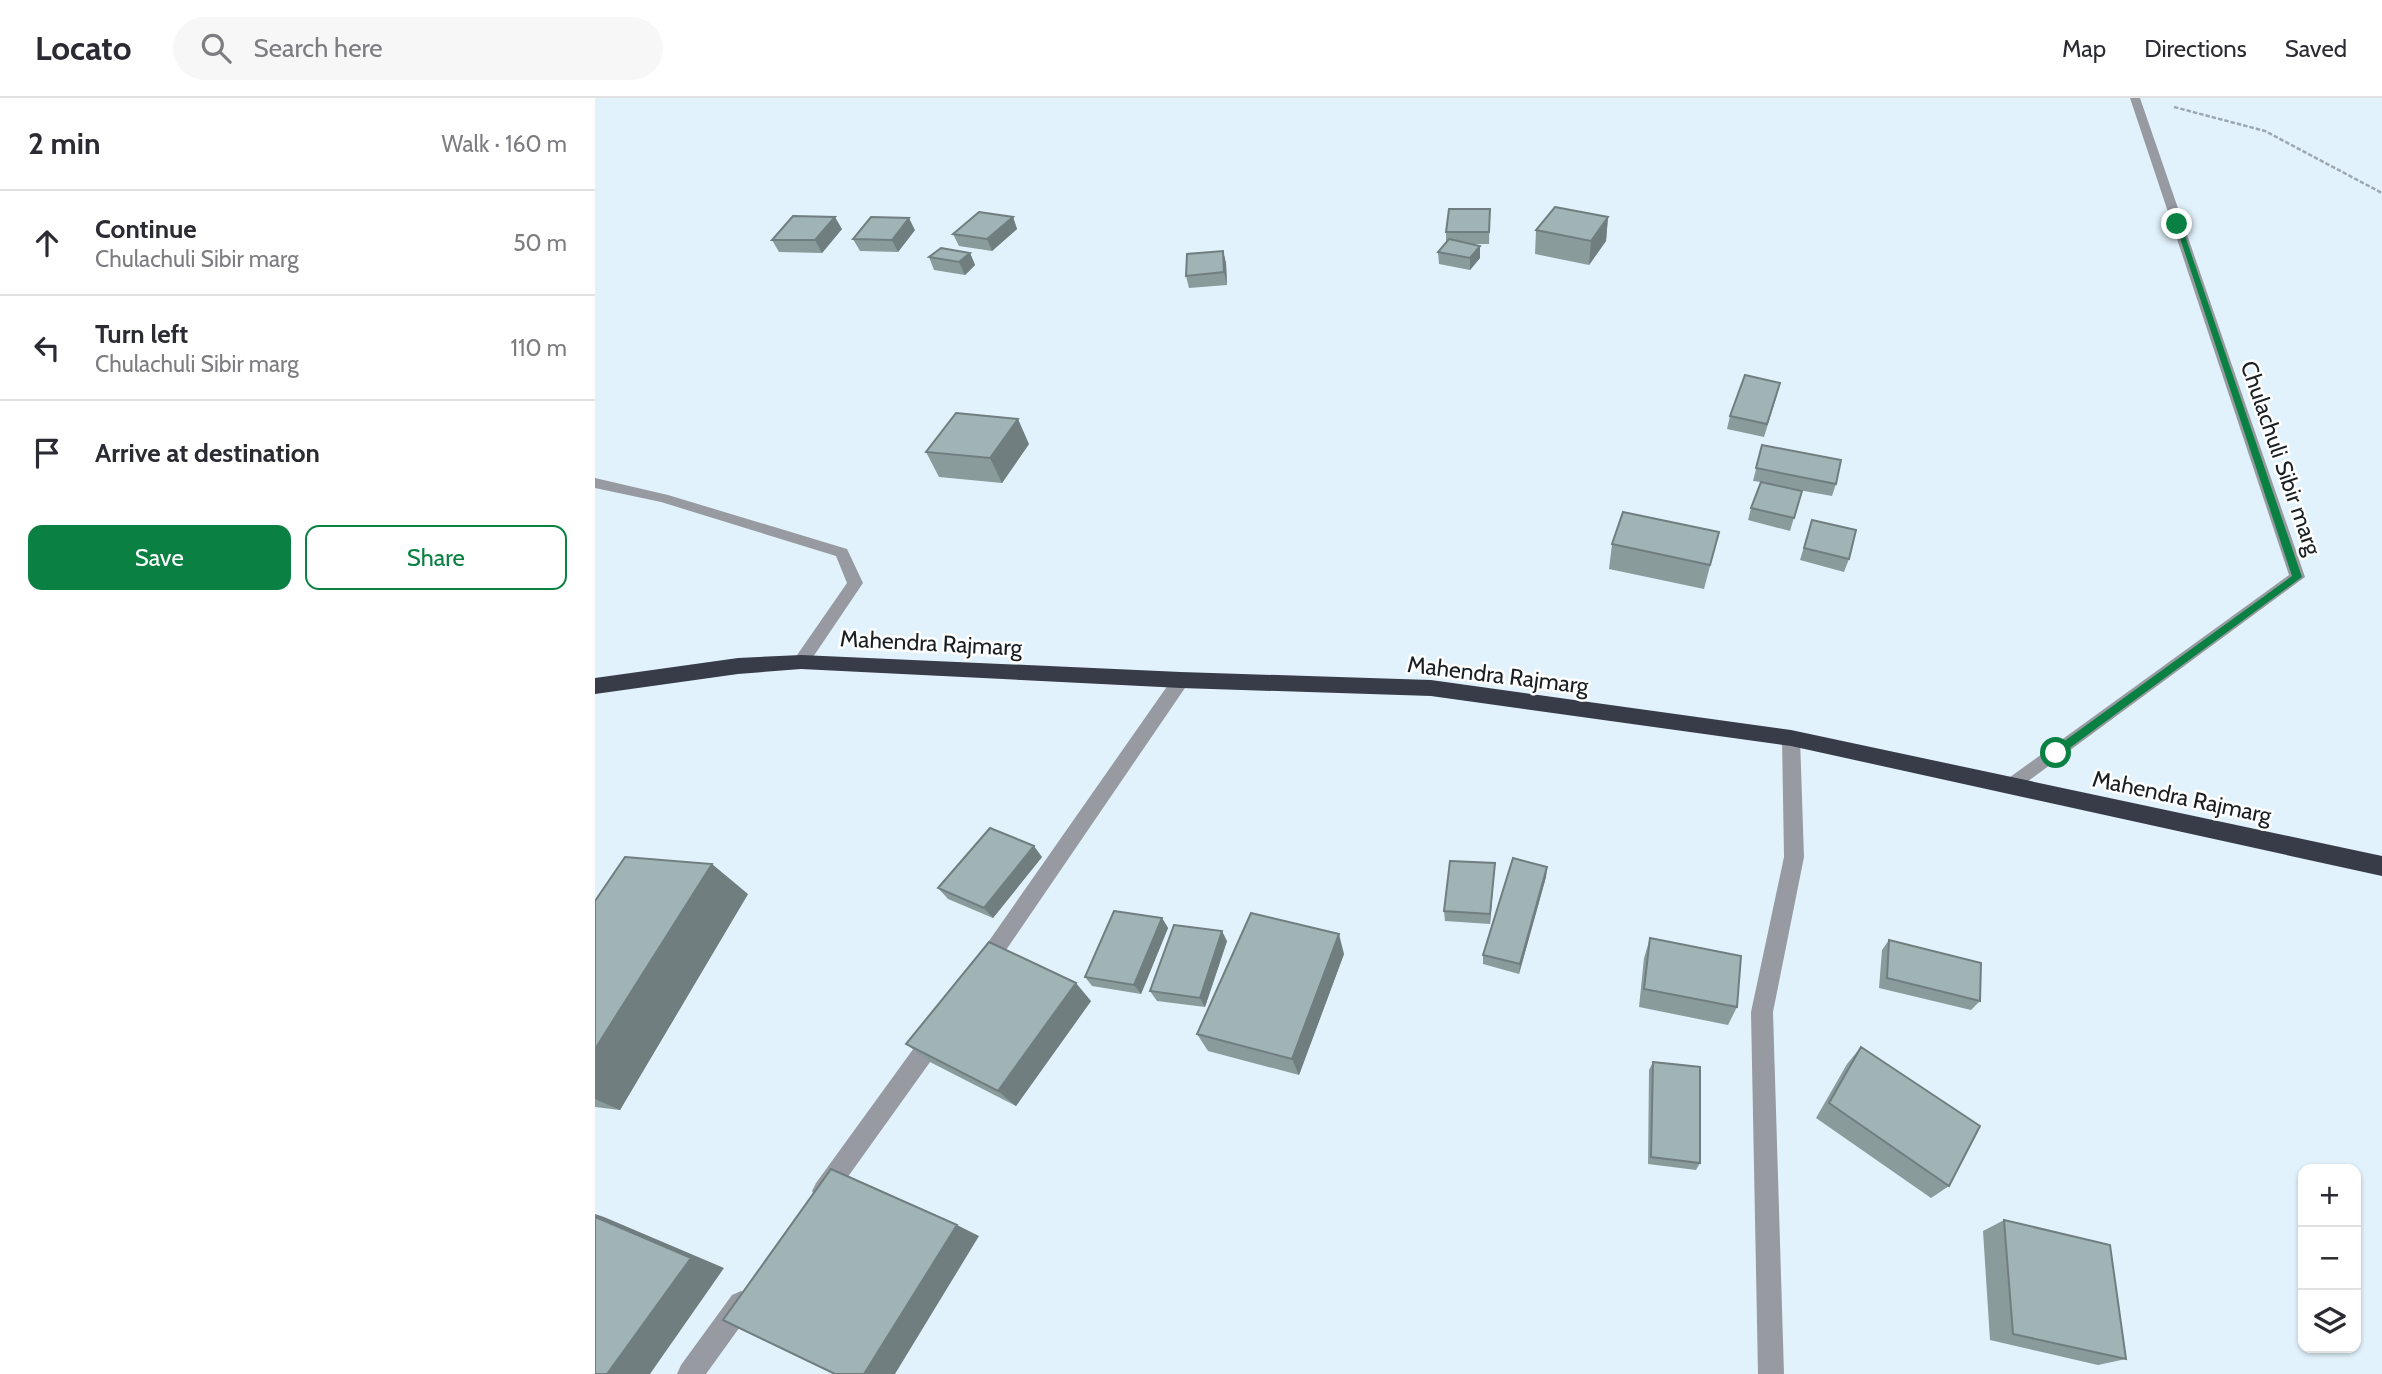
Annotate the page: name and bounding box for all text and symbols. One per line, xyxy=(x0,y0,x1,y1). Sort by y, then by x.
search box xyxy=(173,17,663,80)
text: Locato xyxy=(35,28,131,68)
icon: search xyxy=(197,29,235,67)
text: Search here xyxy=(253,32,383,64)
text: Map xyxy=(2062,34,2106,63)
text: Directions xyxy=(2144,34,2247,63)
text: Saved xyxy=(2285,34,2347,63)
text: 2 min xyxy=(28,125,100,162)
text: Walk · 160 m xyxy=(442,130,567,158)
route end xyxy=(2161,208,2192,239)
text: Continue xyxy=(95,213,197,245)
icon: ahead xyxy=(28,224,66,262)
text: 50 m xyxy=(513,229,567,257)
text: Chulachuli Sibir marg xyxy=(95,245,299,273)
text: Turn left xyxy=(95,318,188,350)
icon: left xyxy=(28,329,66,367)
text: 110 m xyxy=(511,334,567,362)
text: Chulachuli Sibir marg xyxy=(95,350,299,378)
street label: Chulachuli Sibir marg xyxy=(2235,357,2328,559)
icon: arrive xyxy=(28,434,66,472)
text: Arrive at destination xyxy=(95,437,320,469)
button: Save xyxy=(28,525,291,590)
button: Share xyxy=(305,525,567,590)
street label: Mahendra Rajmarg xyxy=(839,624,1023,662)
street label: Mahendra Rajmarg xyxy=(1406,650,1591,700)
route start xyxy=(2040,737,2071,768)
street label: Mahendra Rajmarg xyxy=(2090,764,2275,830)
map controls xyxy=(2298,1164,2361,1353)
button: + xyxy=(2298,1164,2361,1227)
button: − xyxy=(2298,1227,2361,1290)
button: layers xyxy=(2298,1290,2361,1353)

